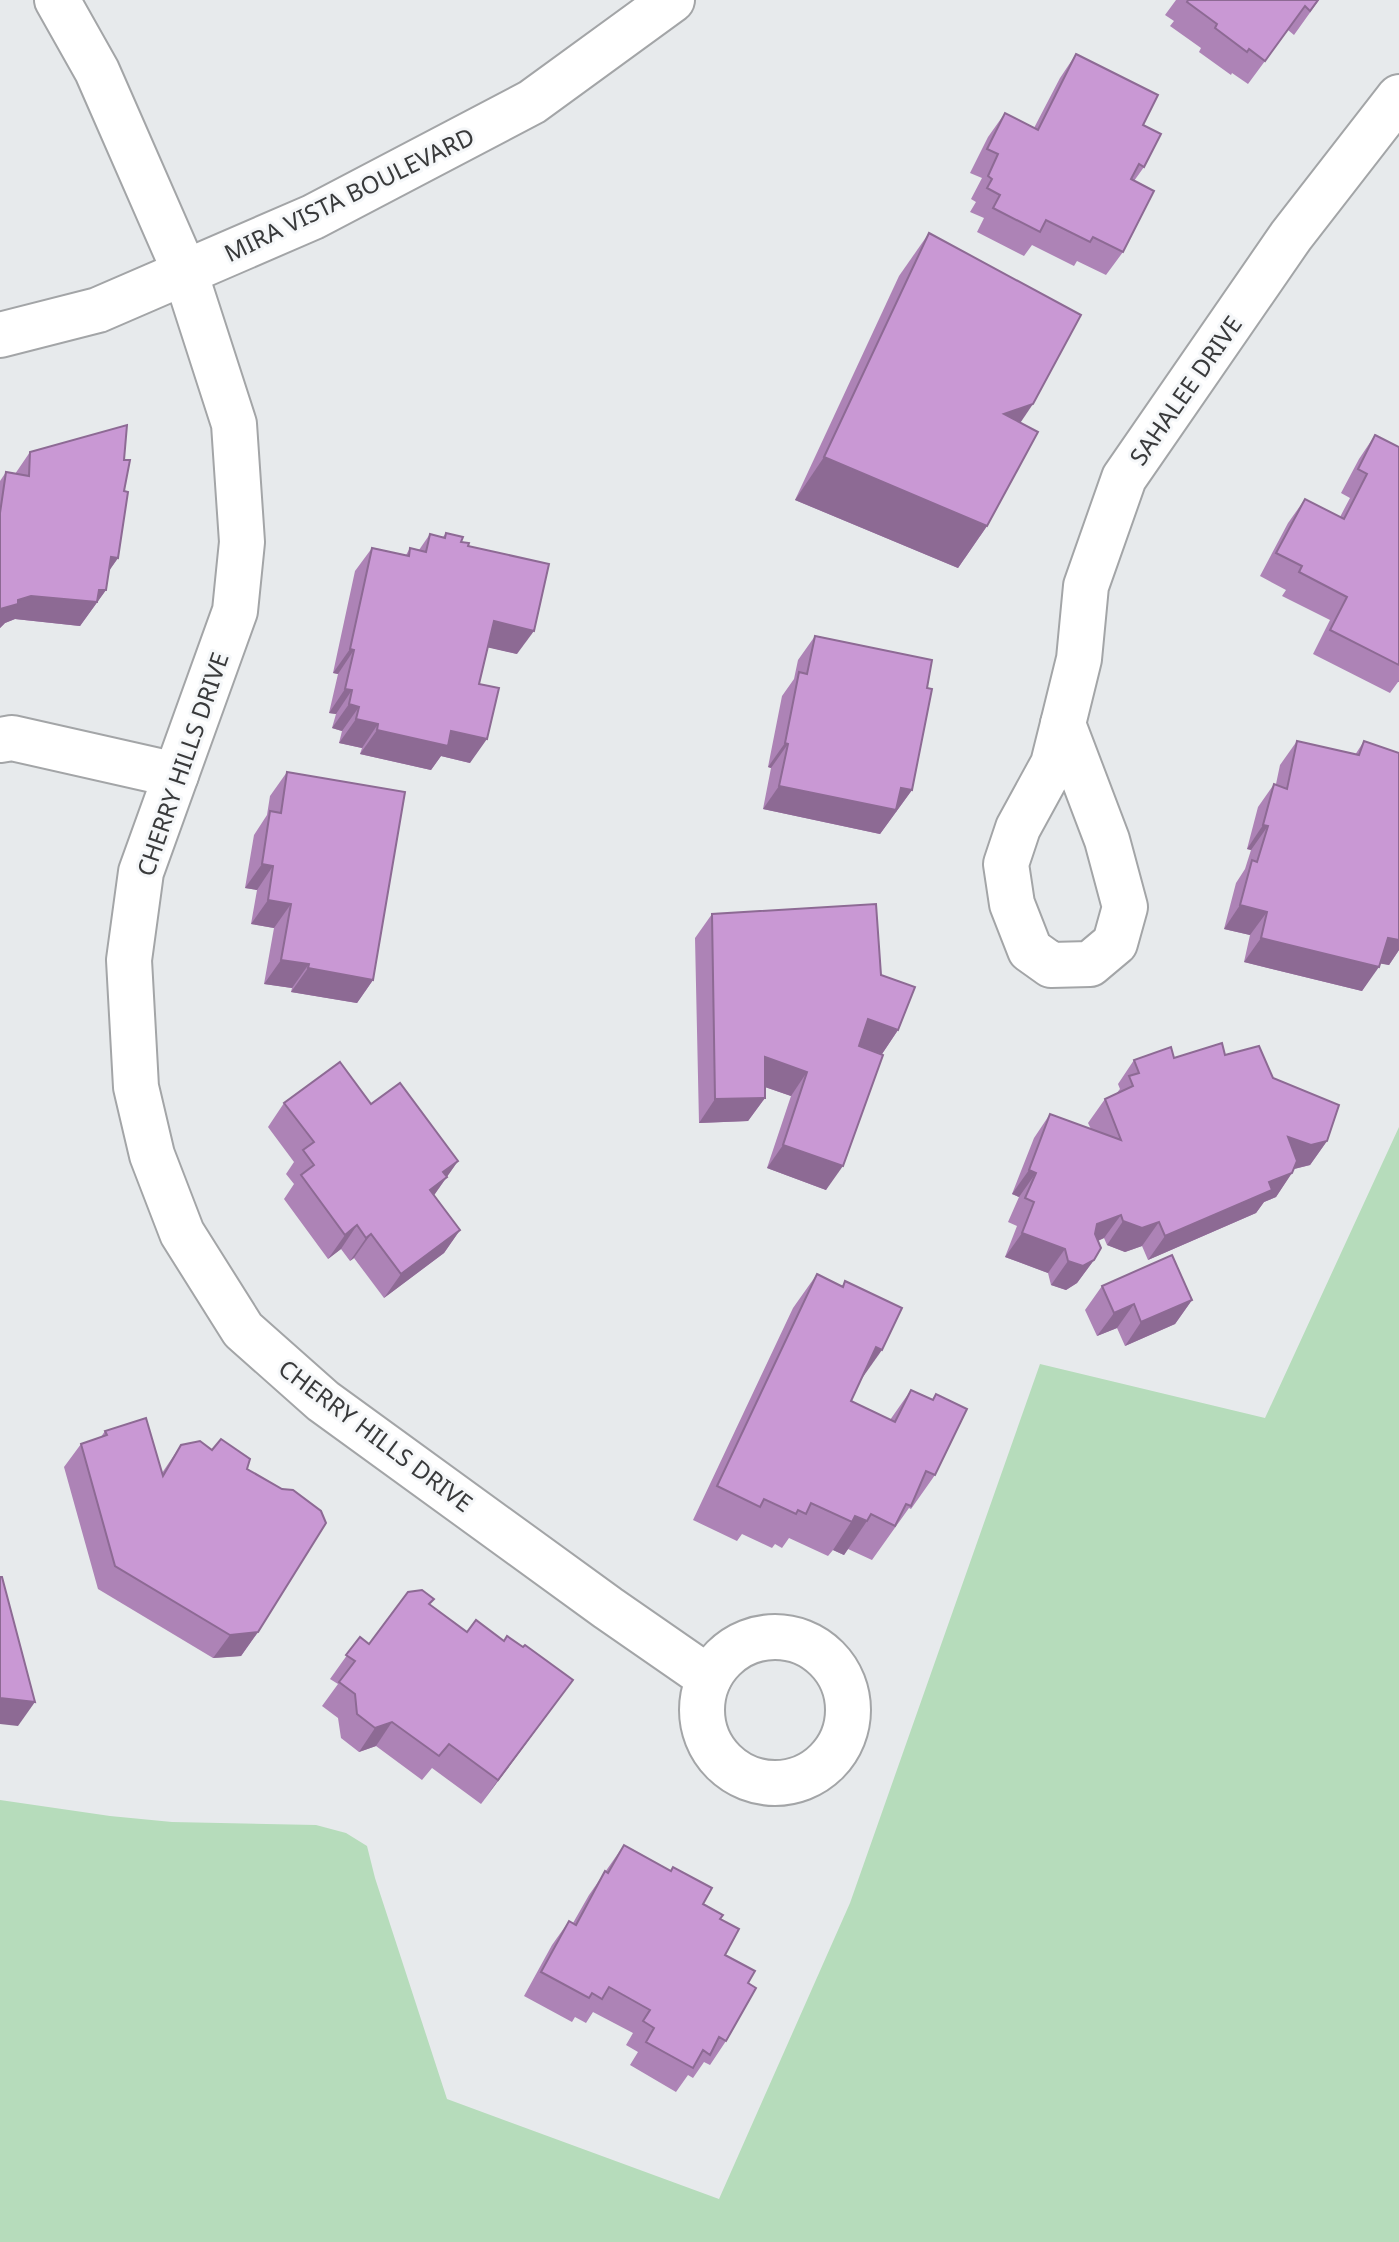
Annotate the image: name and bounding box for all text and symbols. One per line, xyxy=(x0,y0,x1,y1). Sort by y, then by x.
street label: MIRA VISTA BOULEVARD xyxy=(218,119,480,269)
street label: SAHALEE DRIVE xyxy=(1121,309,1249,471)
street label: CHERRY HILLS DRIVE xyxy=(128,648,236,880)
street label: CHERRY HILLS DRIVE xyxy=(272,1351,480,1519)

